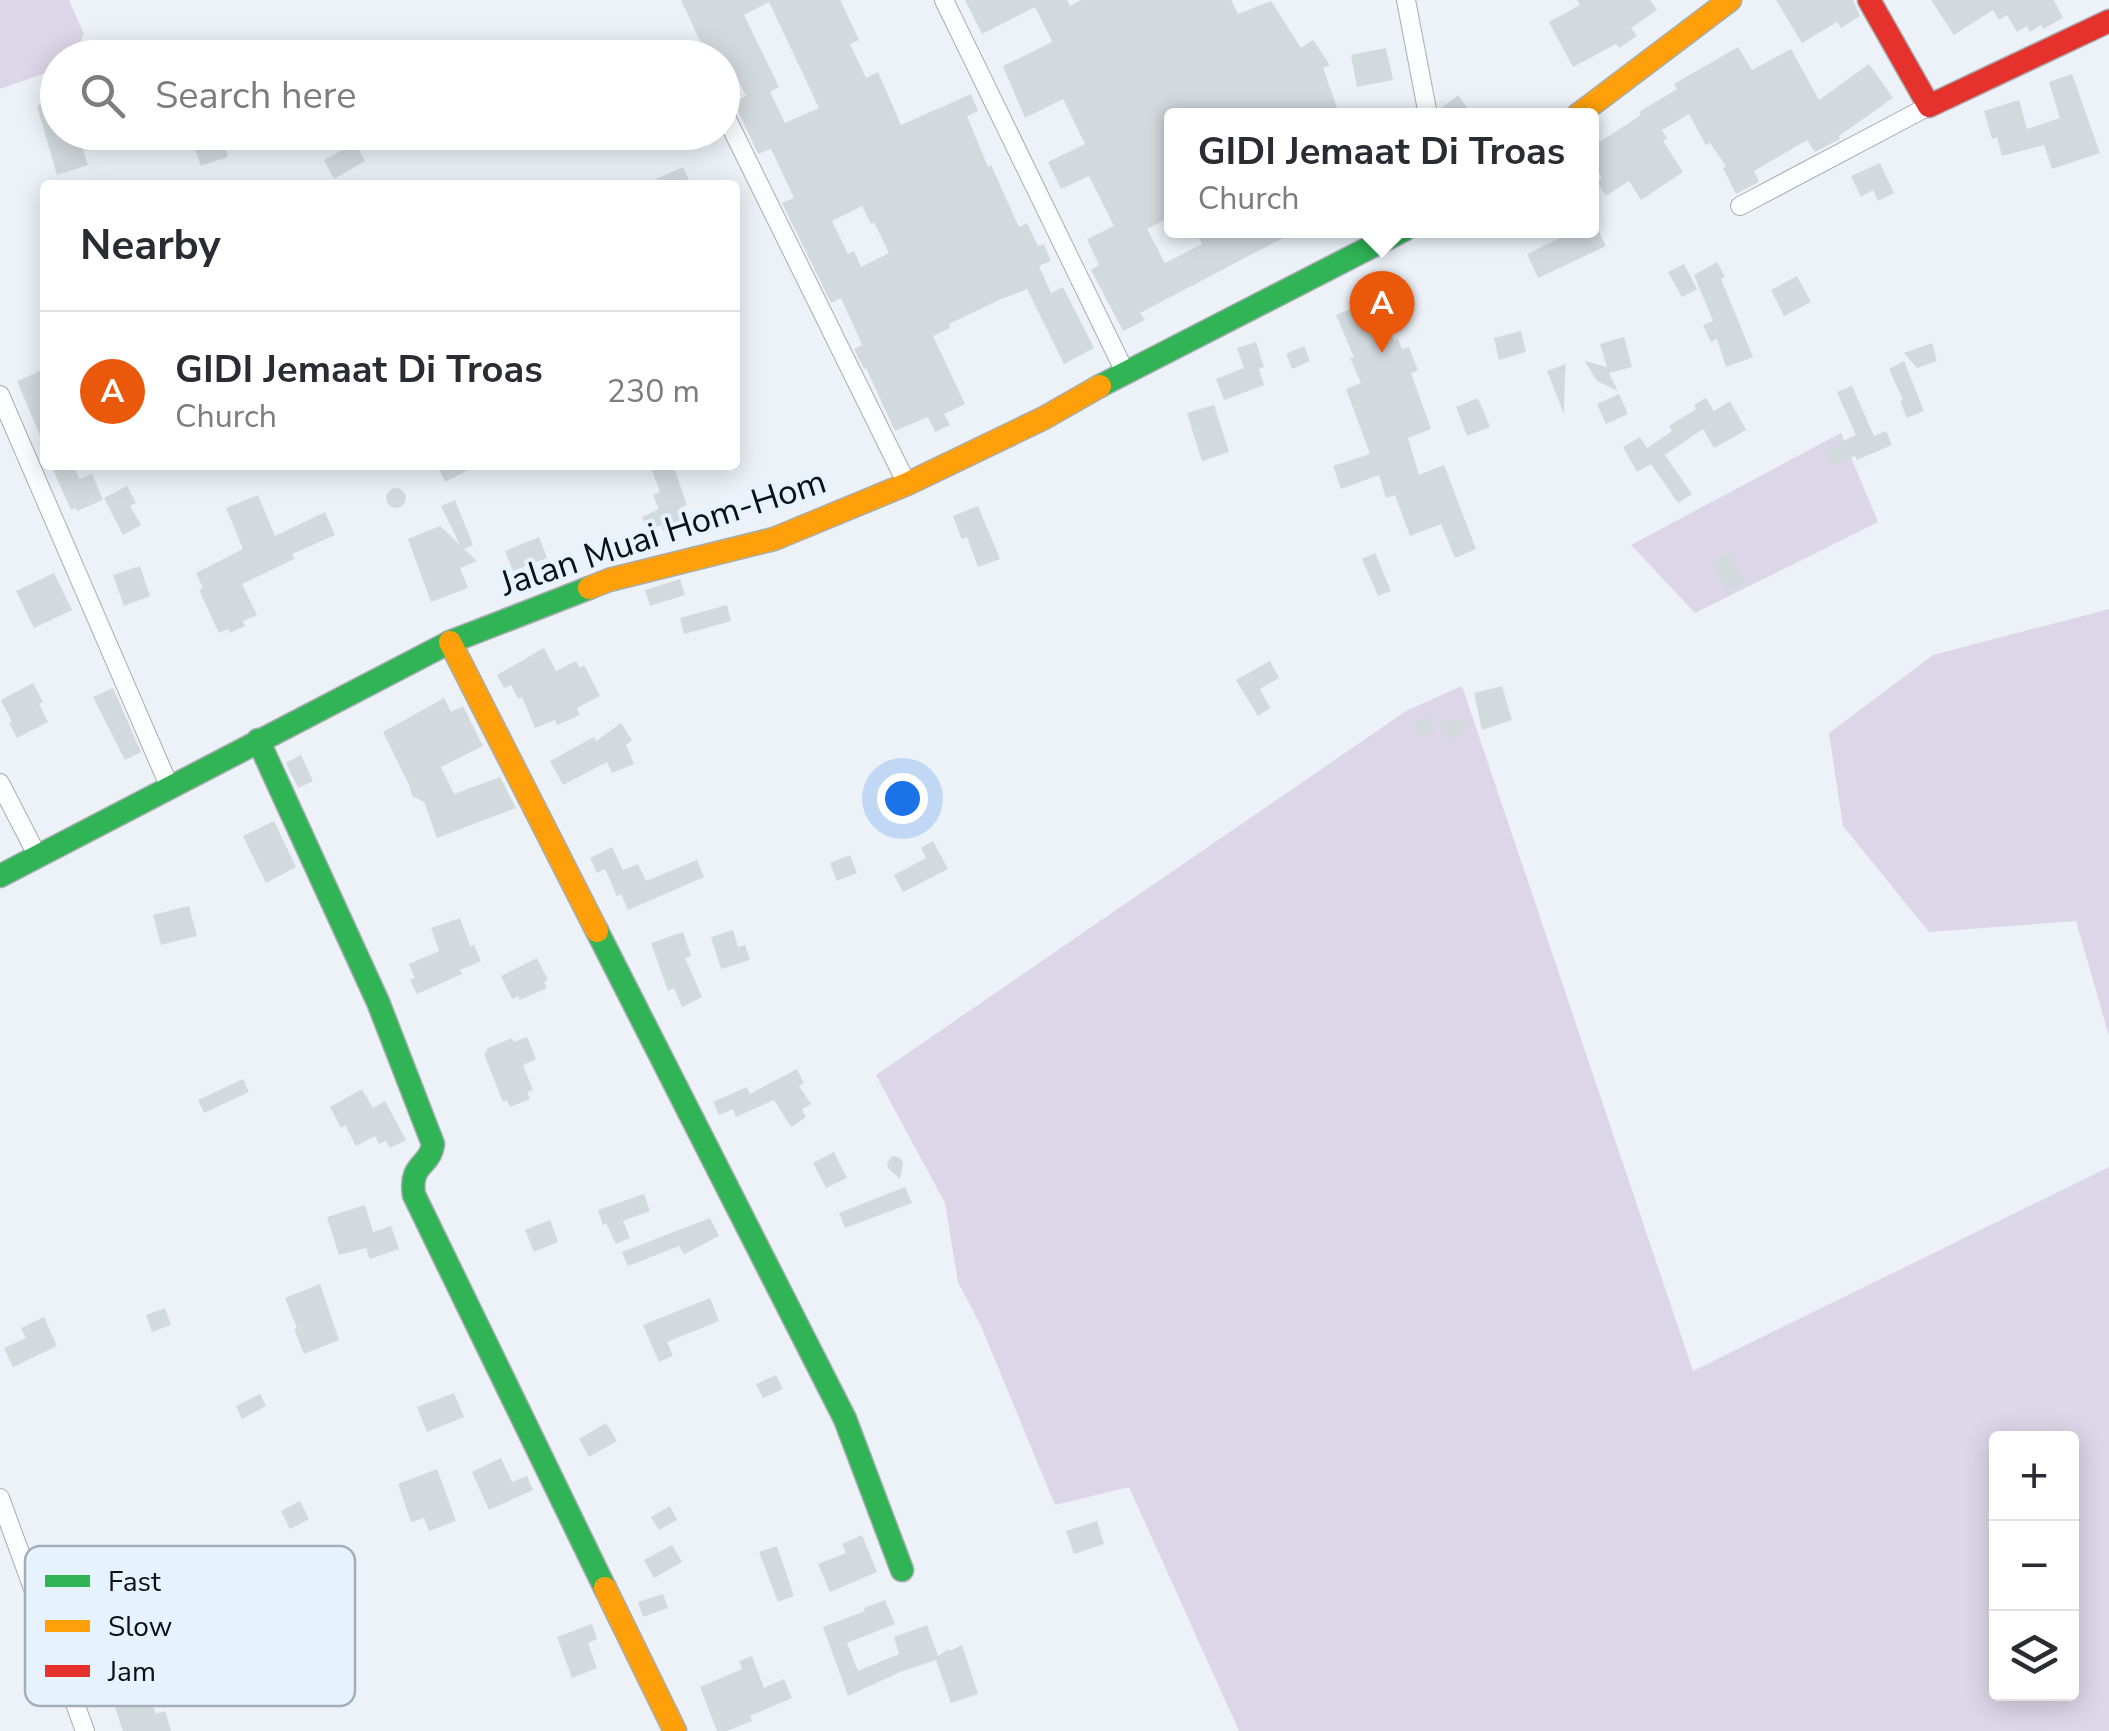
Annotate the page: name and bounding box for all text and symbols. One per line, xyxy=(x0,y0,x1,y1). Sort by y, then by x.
search box xyxy=(40,40,740,150)
icon: search xyxy=(75,68,130,123)
text: Search here xyxy=(155,70,356,121)
popup xyxy=(1164,108,1599,238)
text: GIDI Jemaat Di Troas xyxy=(1198,126,1565,177)
text: Church xyxy=(1198,177,1300,220)
text: Nearby xyxy=(80,217,221,274)
pin: A xyxy=(1350,270,1414,353)
text: GIDI Jemaat Di Troas xyxy=(175,344,543,395)
text: A xyxy=(101,370,124,413)
text: 230 m xyxy=(607,370,700,413)
text: Church xyxy=(175,395,277,438)
street label: Jalan Muai Hom-Hom xyxy=(493,458,832,608)
your location xyxy=(877,773,928,824)
map controls xyxy=(1989,1431,2079,1701)
button: + xyxy=(1989,1431,2079,1521)
button: − xyxy=(1989,1521,2079,1611)
legend xyxy=(25,1546,355,1706)
text: Fast xyxy=(108,1563,161,1601)
text: Slow xyxy=(108,1608,172,1646)
button: layers xyxy=(1989,1611,2079,1701)
text: Jam xyxy=(107,1653,156,1691)

